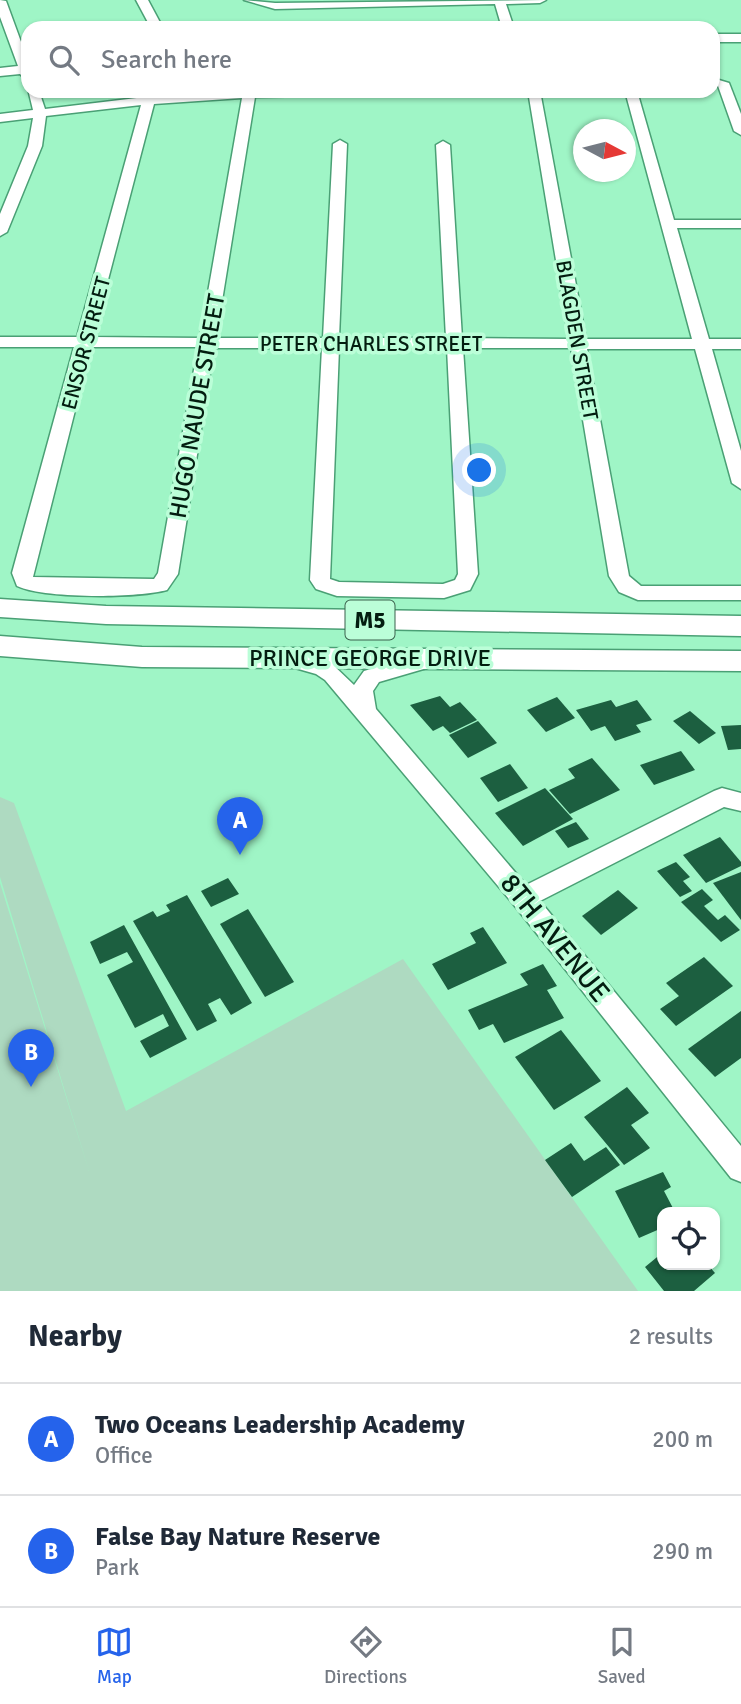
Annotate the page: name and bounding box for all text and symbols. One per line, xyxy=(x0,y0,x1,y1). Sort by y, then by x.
search box xyxy=(21,21,720,98)
icon: search xyxy=(45,41,83,79)
text: Search here xyxy=(101,44,232,76)
north arrow xyxy=(573,119,636,182)
street label: BLAGDEN STREET xyxy=(550,258,604,423)
street label: ENSOR STREET xyxy=(56,273,116,413)
street label: HUGO NAUDE STREET xyxy=(162,291,232,521)
street label: PETER CHARLES STREET xyxy=(260,331,483,357)
your location xyxy=(462,453,496,487)
road number: M5 xyxy=(346,600,394,640)
street label: PRINCE GEORGE DRIVE xyxy=(249,643,491,673)
pin: A xyxy=(217,797,263,855)
street label: 8TH AVENUE xyxy=(493,867,617,1009)
pin: B xyxy=(8,1029,54,1087)
map controls xyxy=(657,1207,720,1270)
button: locate xyxy=(657,1207,720,1270)
text: Nearby xyxy=(28,1318,122,1355)
text: 2 results xyxy=(629,1322,713,1351)
text: Two Oceans Leadership Academy xyxy=(95,1409,465,1441)
text: A xyxy=(44,1425,58,1454)
text: 200 m xyxy=(652,1425,713,1454)
text: Office xyxy=(95,1441,153,1470)
text: False Bay Nature Reserve xyxy=(95,1521,380,1553)
text: B xyxy=(44,1537,58,1566)
text: 290 m xyxy=(652,1537,713,1566)
text: Park xyxy=(95,1553,139,1582)
tab: Map xyxy=(95,1623,133,1689)
tab: Directions xyxy=(324,1623,407,1689)
tab: Saved xyxy=(598,1623,646,1689)

